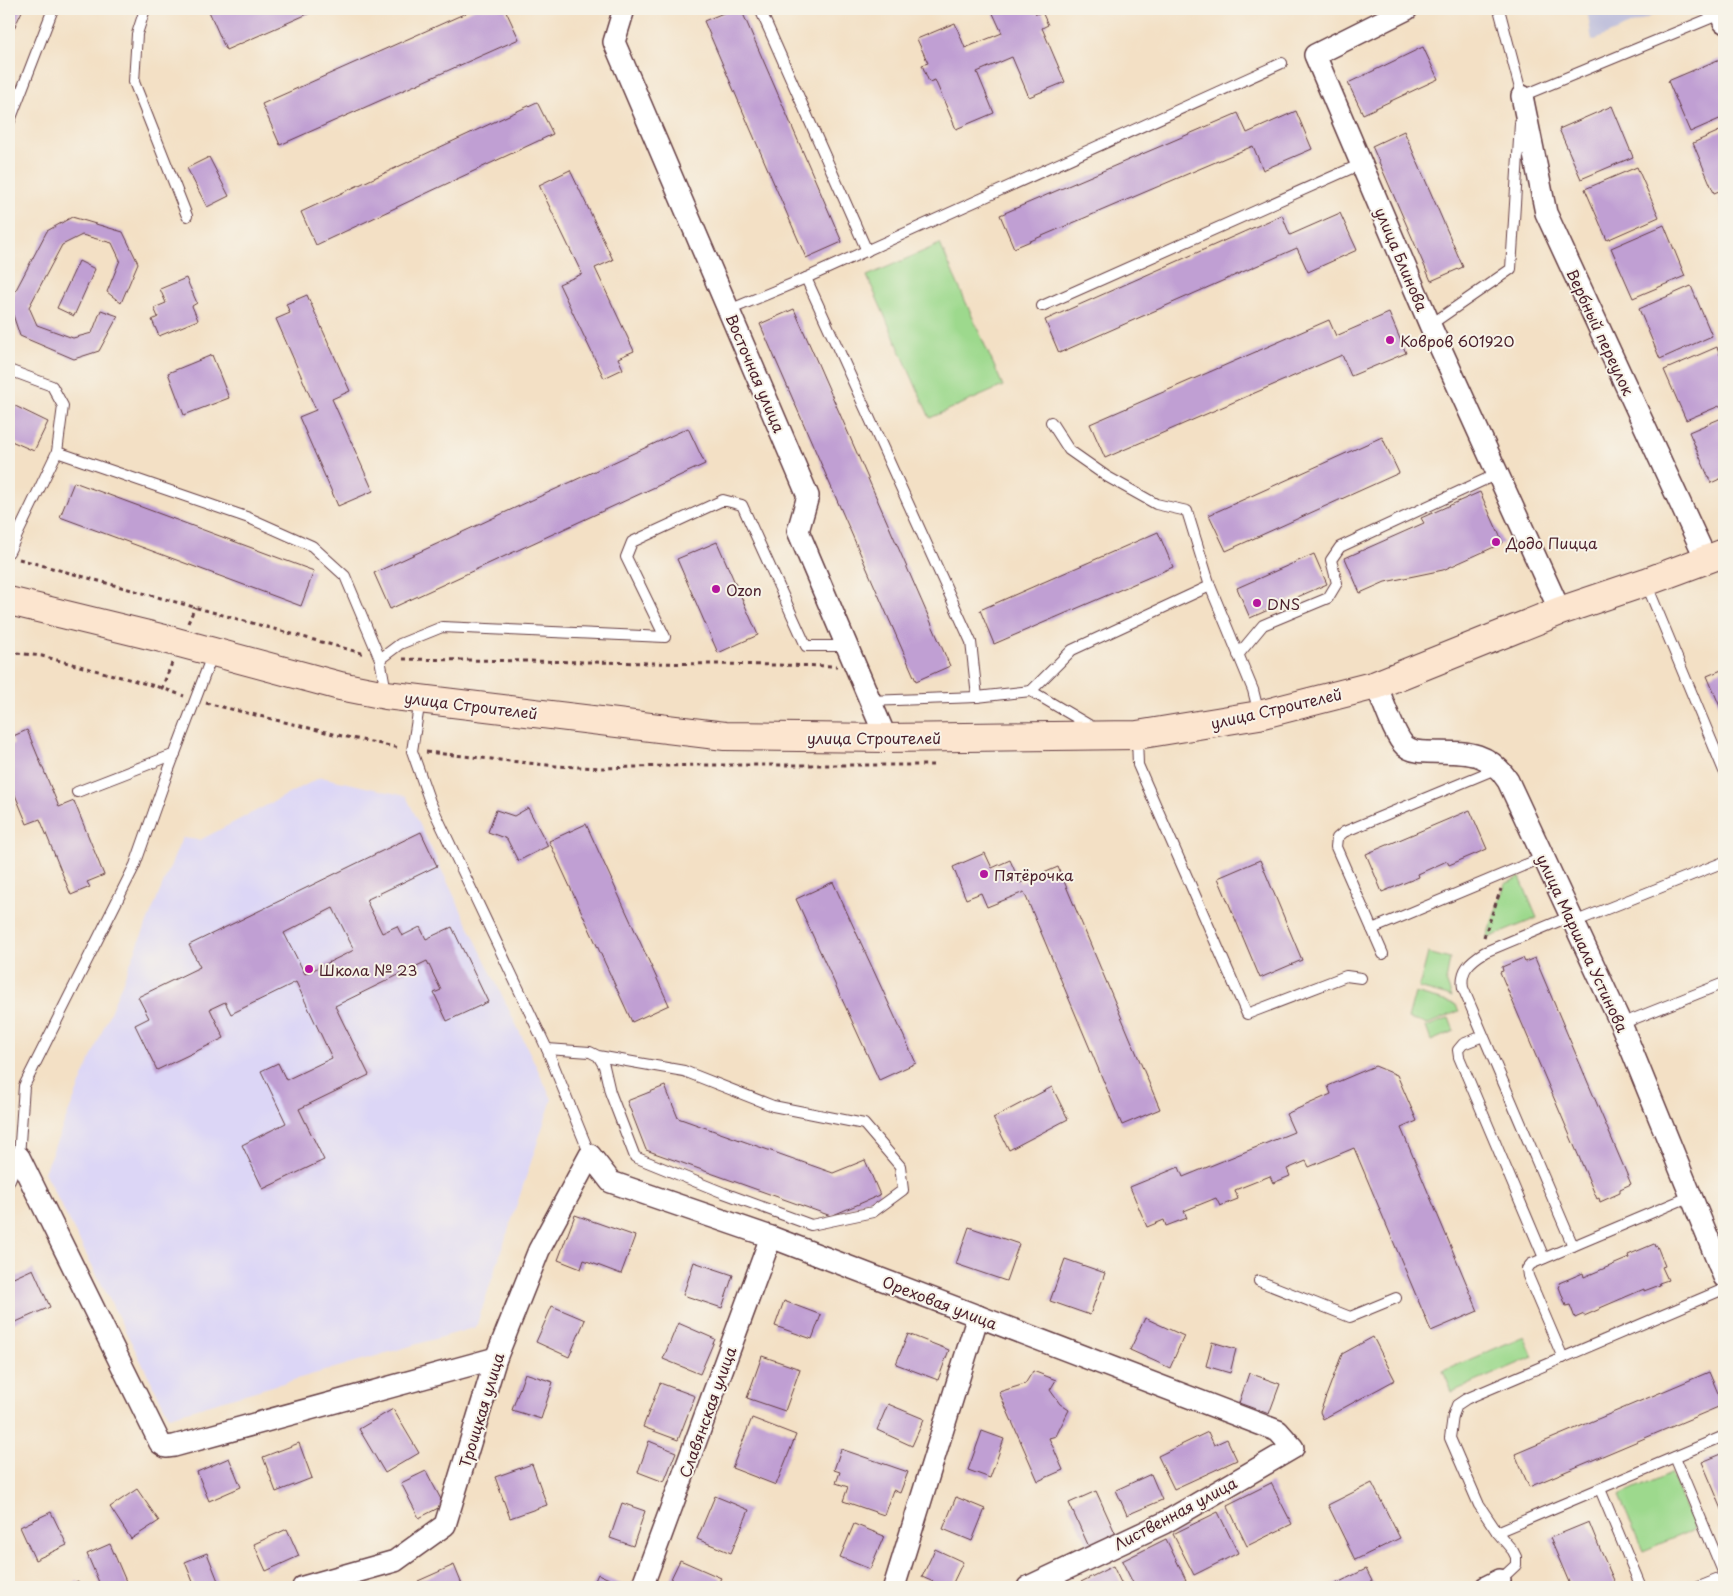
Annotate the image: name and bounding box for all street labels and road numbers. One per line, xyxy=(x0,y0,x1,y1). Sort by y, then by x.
street label: улица Блинова xyxy=(1370,203,1435,315)
street label: Вербный переулок xyxy=(1562,265,1640,399)
street label: Восточная улица xyxy=(721,310,792,436)
street label: улица Строителей xyxy=(1208,682,1344,734)
street label: улица Строителей xyxy=(403,685,539,725)
street label: улица Строителей xyxy=(807,726,941,749)
street label: улица Маршала Устинова xyxy=(1532,850,1635,1036)
street label: Ореховая улица xyxy=(879,1270,1001,1335)
street label: Славянская улица xyxy=(673,1343,742,1481)
street label: Троицкая улица xyxy=(453,1349,510,1470)
street label: Лиственная улица xyxy=(1109,1470,1241,1555)

